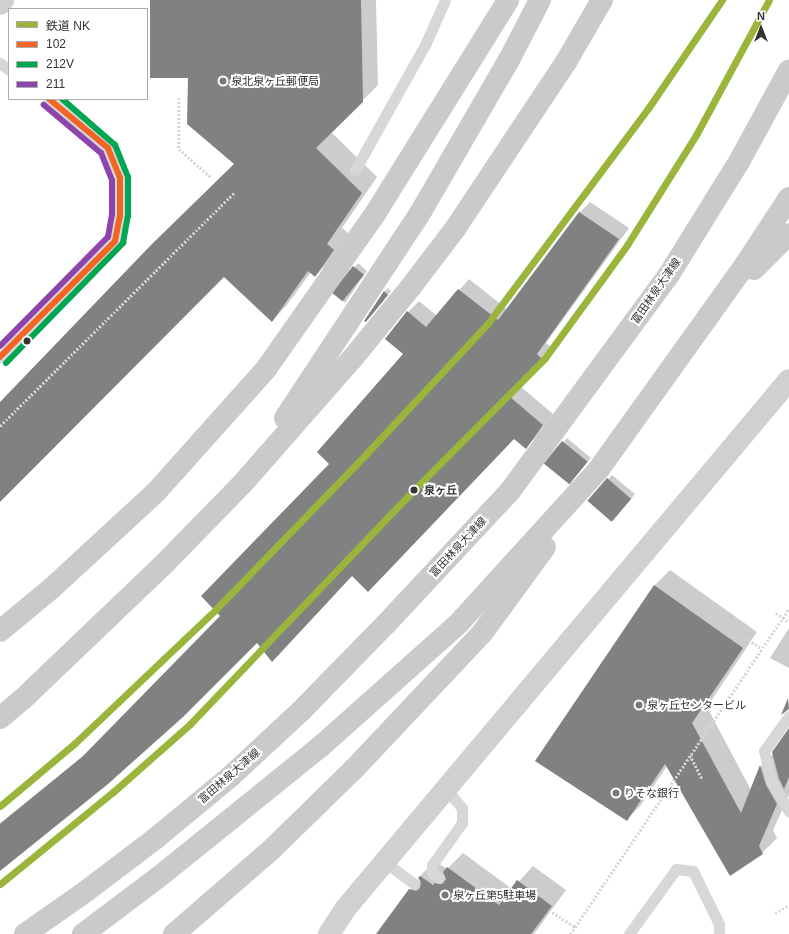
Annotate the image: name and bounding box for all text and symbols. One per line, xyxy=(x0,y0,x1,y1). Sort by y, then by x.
legend xyxy=(8,8,148,100)
north arrow xyxy=(741,8,781,48)
text: N xyxy=(757,10,765,22)
text: 鉄道 NK xyxy=(46,19,90,33)
text: 102 xyxy=(46,37,66,51)
text: 212V xyxy=(46,57,74,71)
place label: 泉北泉ヶ丘郵便局 xyxy=(231,74,319,88)
marker: 泉北泉ヶ丘郵便局 xyxy=(218,76,228,86)
text: 211 xyxy=(46,77,65,91)
street label: 富田林泉大津線 xyxy=(629,256,683,326)
unlabelled marker xyxy=(22,336,32,346)
marker: 泉ヶ丘 xyxy=(407,483,421,497)
place label: 泉ヶ丘 xyxy=(424,483,457,497)
street label: 富田林泉大津線 xyxy=(427,514,489,580)
place label: 泉ヶ丘センタービル xyxy=(647,698,746,712)
marker: 泉ヶ丘センタービル xyxy=(634,700,644,710)
street label: 富田林泉大津線 xyxy=(196,746,262,806)
place label: りそな銀行 xyxy=(624,786,679,800)
marker: りそな銀行 xyxy=(611,788,621,798)
place label: 泉ヶ丘第5駐車場 xyxy=(453,888,536,902)
marker: 泉ヶ丘第5駐車場 xyxy=(440,890,450,900)

